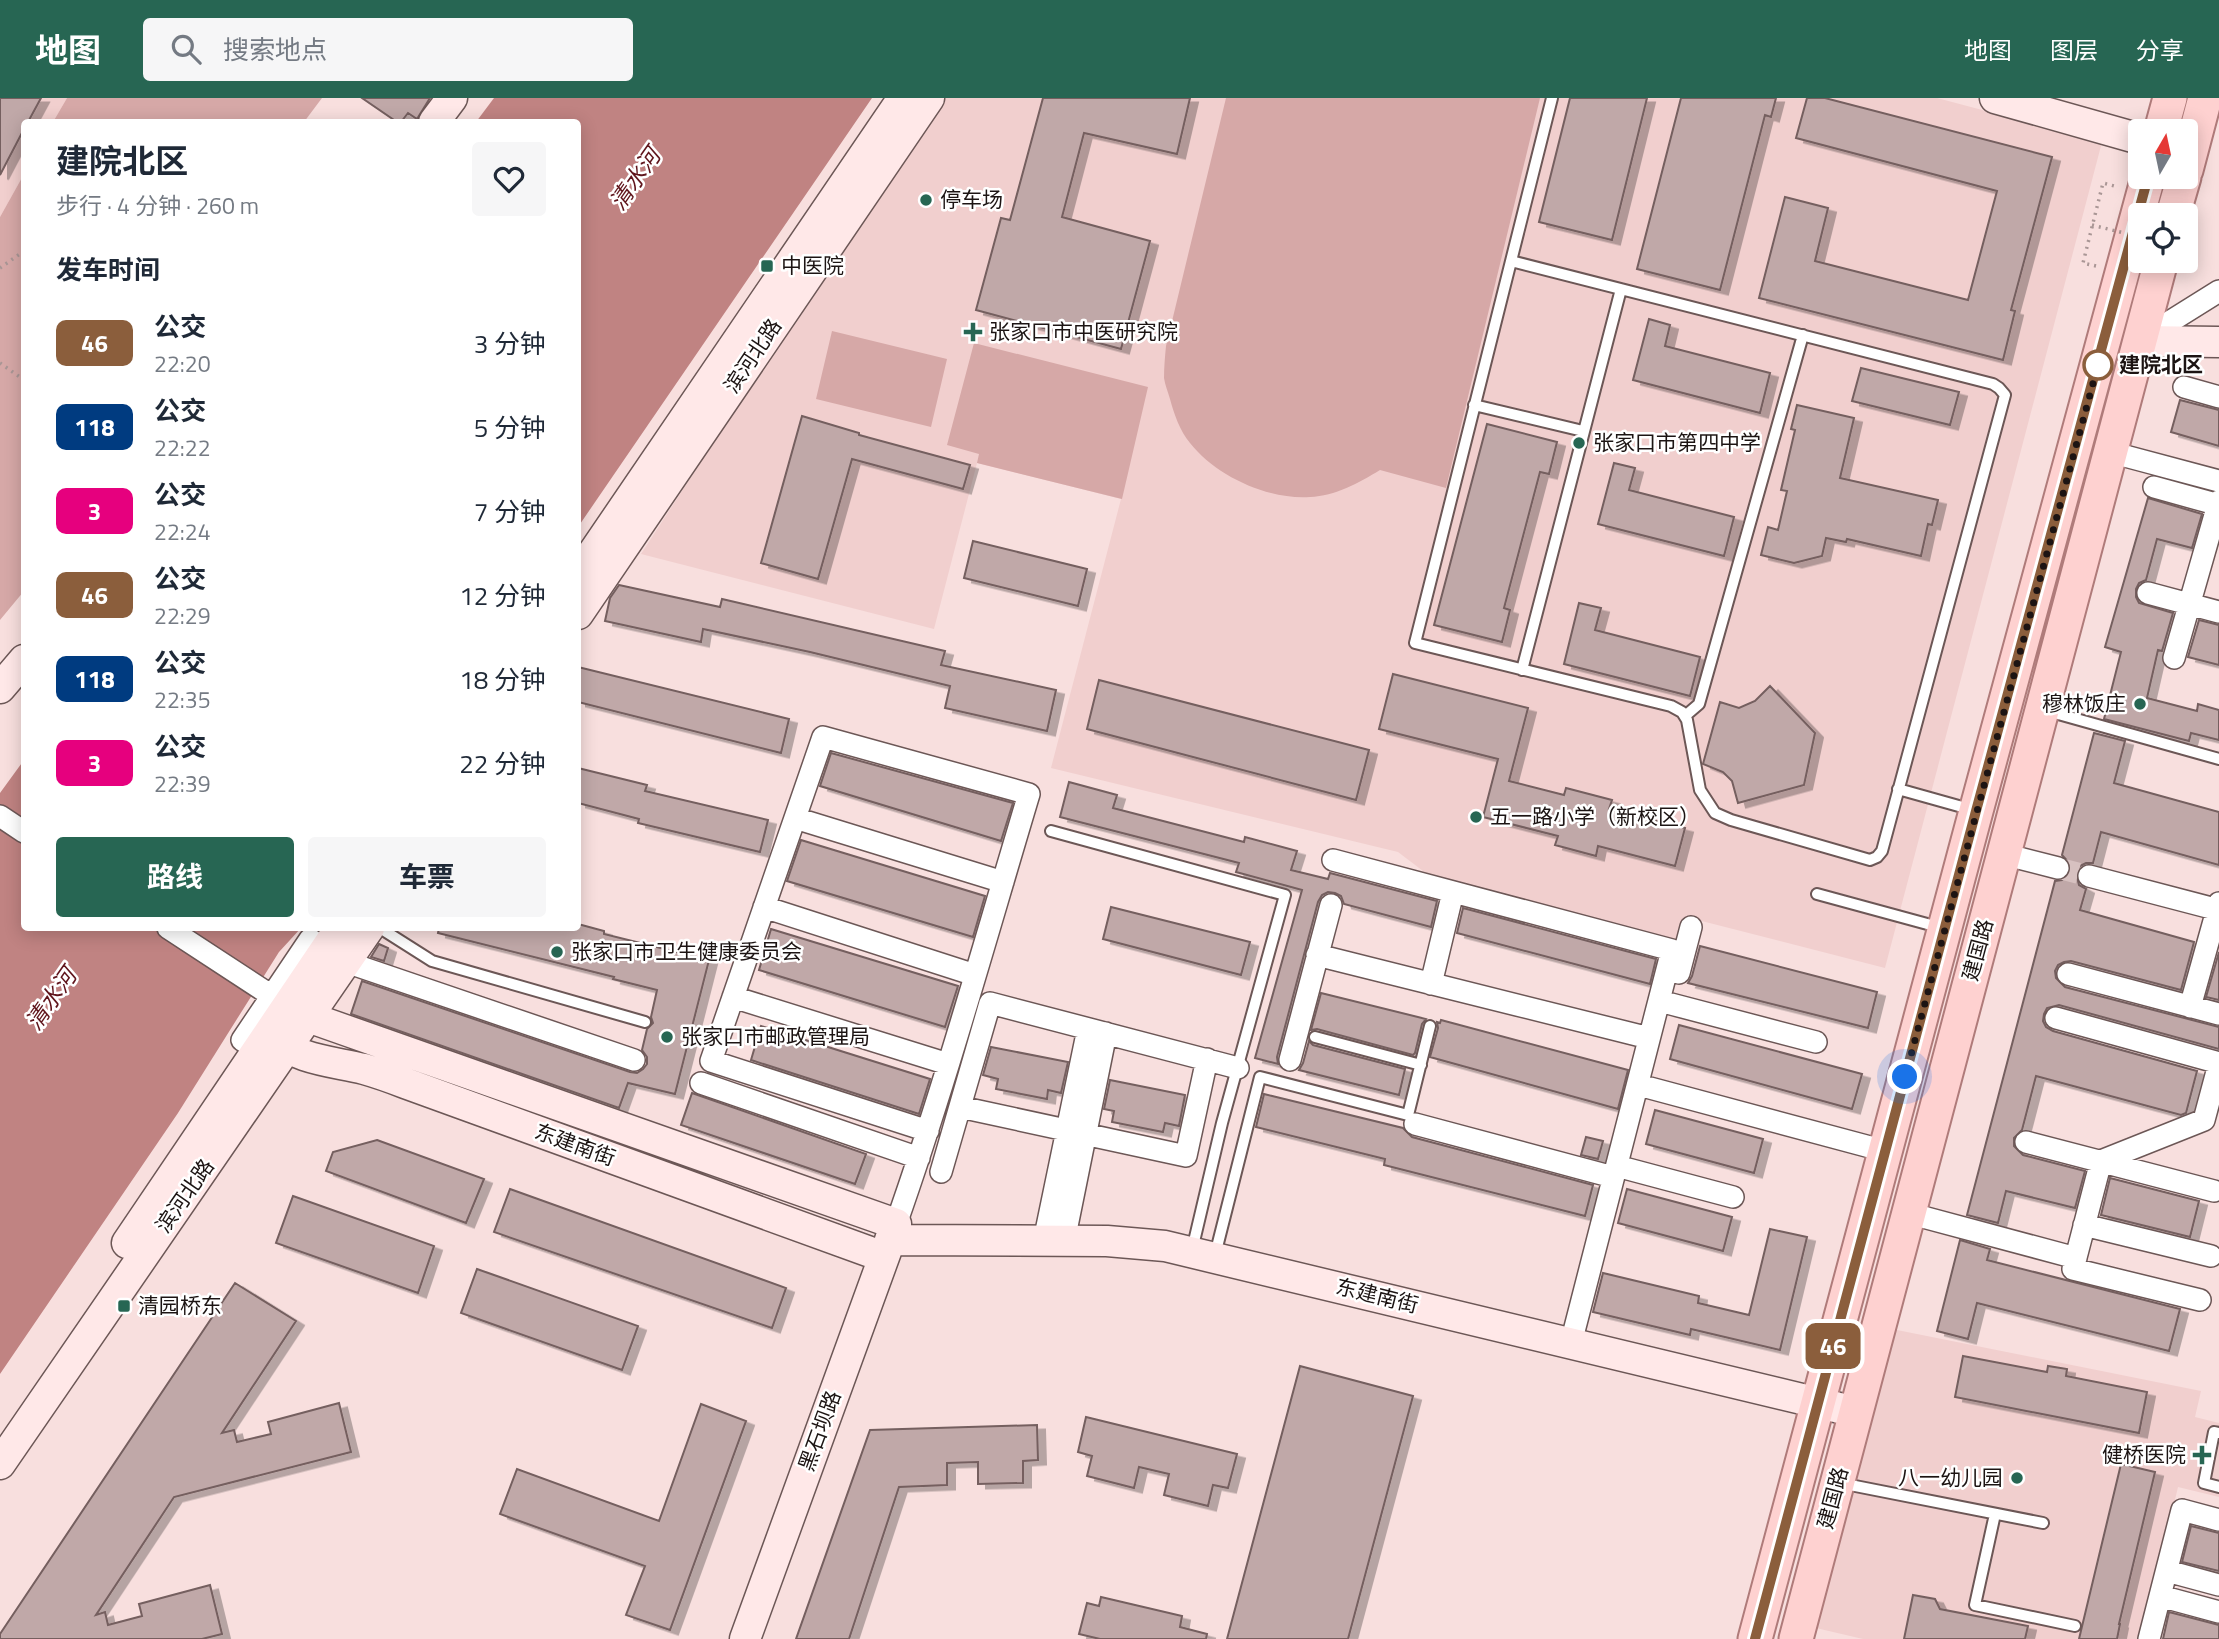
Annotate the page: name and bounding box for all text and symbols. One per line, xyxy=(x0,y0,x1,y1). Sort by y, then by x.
search box xyxy=(143,18,633,81)
text: 地图 xyxy=(35,25,101,75)
icon: search xyxy=(167,30,205,68)
text: 搜索地点 xyxy=(223,30,327,69)
text: 地图 xyxy=(1964,32,2012,68)
text: 图层 xyxy=(2050,32,2098,68)
text: 分享 xyxy=(2136,32,2184,68)
north arrow xyxy=(2128,119,2198,189)
map controls xyxy=(2128,119,2198,273)
text: 建院北区 xyxy=(56,136,188,186)
water label: 清水河 xyxy=(600,137,671,217)
button: heart xyxy=(472,142,546,216)
place label: 停车场 xyxy=(940,183,1003,215)
text: 步行 · 4 分钟 · 260 m xyxy=(56,188,259,223)
marker: 停车场 xyxy=(918,192,934,208)
button: locate xyxy=(2128,203,2198,273)
place label: 中医院 xyxy=(781,249,844,281)
text: 发车时间 xyxy=(56,250,160,289)
marker: 中医院 xyxy=(759,258,775,274)
text: 公交 xyxy=(154,307,206,346)
street label: 滨河北路 xyxy=(715,312,789,399)
place label: 张家口市中医研究院 xyxy=(989,315,1178,347)
marker: 张家口市中医研究院 xyxy=(963,322,983,342)
text: 3 分钟 xyxy=(474,324,546,363)
text: 46 xyxy=(81,325,108,361)
text: 22:20 xyxy=(154,346,211,381)
place label: 建院北区 xyxy=(2119,348,2203,380)
marker: 建院北区 xyxy=(2083,350,2113,380)
text: 公交 xyxy=(154,391,206,430)
text: 5 分钟 xyxy=(474,408,546,447)
text: 118 xyxy=(74,409,115,445)
place label: 张家口市第四中学 xyxy=(1593,426,1761,458)
text: 22:22 xyxy=(154,430,211,465)
marker: 张家口市第四中学 xyxy=(1571,435,1587,451)
text: 公交 xyxy=(154,475,206,514)
text: 7 分钟 xyxy=(474,492,546,531)
text: 3 xyxy=(88,493,101,529)
text: 22:24 xyxy=(154,514,211,549)
text: 公交 xyxy=(154,559,206,598)
text: 12 分钟 xyxy=(459,576,546,615)
text: 46 xyxy=(81,577,108,613)
text: 22:29 xyxy=(154,598,211,633)
text: 公交 xyxy=(154,643,206,682)
text: 18 分钟 xyxy=(459,660,546,699)
text: 118 xyxy=(74,661,115,697)
text: 22:35 xyxy=(154,682,211,717)
place label: 穆林饭庄 xyxy=(2042,687,2126,719)
marker: 穆林饭庄 xyxy=(2132,696,2148,712)
text: 公交 xyxy=(154,727,206,766)
text: 22 分钟 xyxy=(459,744,546,783)
text: 3 xyxy=(88,745,101,781)
text: 22:39 xyxy=(154,766,211,801)
place label: 五一路小学（新校区） xyxy=(1490,800,1700,832)
marker: 五一路小学（新校区） xyxy=(1468,809,1484,825)
button: 路线 xyxy=(56,837,294,917)
button: 车票 xyxy=(308,837,546,917)
street label: 建国路 xyxy=(1953,915,2001,984)
place label: 张家口市卫生健康委员会 xyxy=(571,935,802,967)
marker: 张家口市卫生健康委员会 xyxy=(549,944,565,960)
water label: 清水河 xyxy=(16,957,87,1037)
place label: 张家口市邮政管理局 xyxy=(681,1020,870,1052)
marker: 张家口市邮政管理局 xyxy=(659,1029,675,1045)
your location xyxy=(1887,1059,1922,1094)
street label: 东建南街 xyxy=(530,1115,620,1173)
street label: 滨河北路 xyxy=(147,1152,221,1239)
street label: 东建南街 xyxy=(1333,1269,1422,1321)
place label: 清园桥东 xyxy=(138,1289,222,1321)
marker: 清园桥东 xyxy=(116,1298,132,1314)
line badge: 46 xyxy=(1801,1323,1864,1369)
text: 46 xyxy=(1820,1328,1846,1364)
street label: 黑石坝路 xyxy=(790,1386,848,1476)
place label: 健桥医院 xyxy=(2102,1438,2186,1470)
marker: 健桥医院 xyxy=(2192,1445,2212,1465)
place label: 八一幼儿园 xyxy=(1898,1461,2003,1493)
street label: 建国路 xyxy=(1808,1463,1856,1532)
marker: 八一幼儿园 xyxy=(2009,1470,2025,1486)

